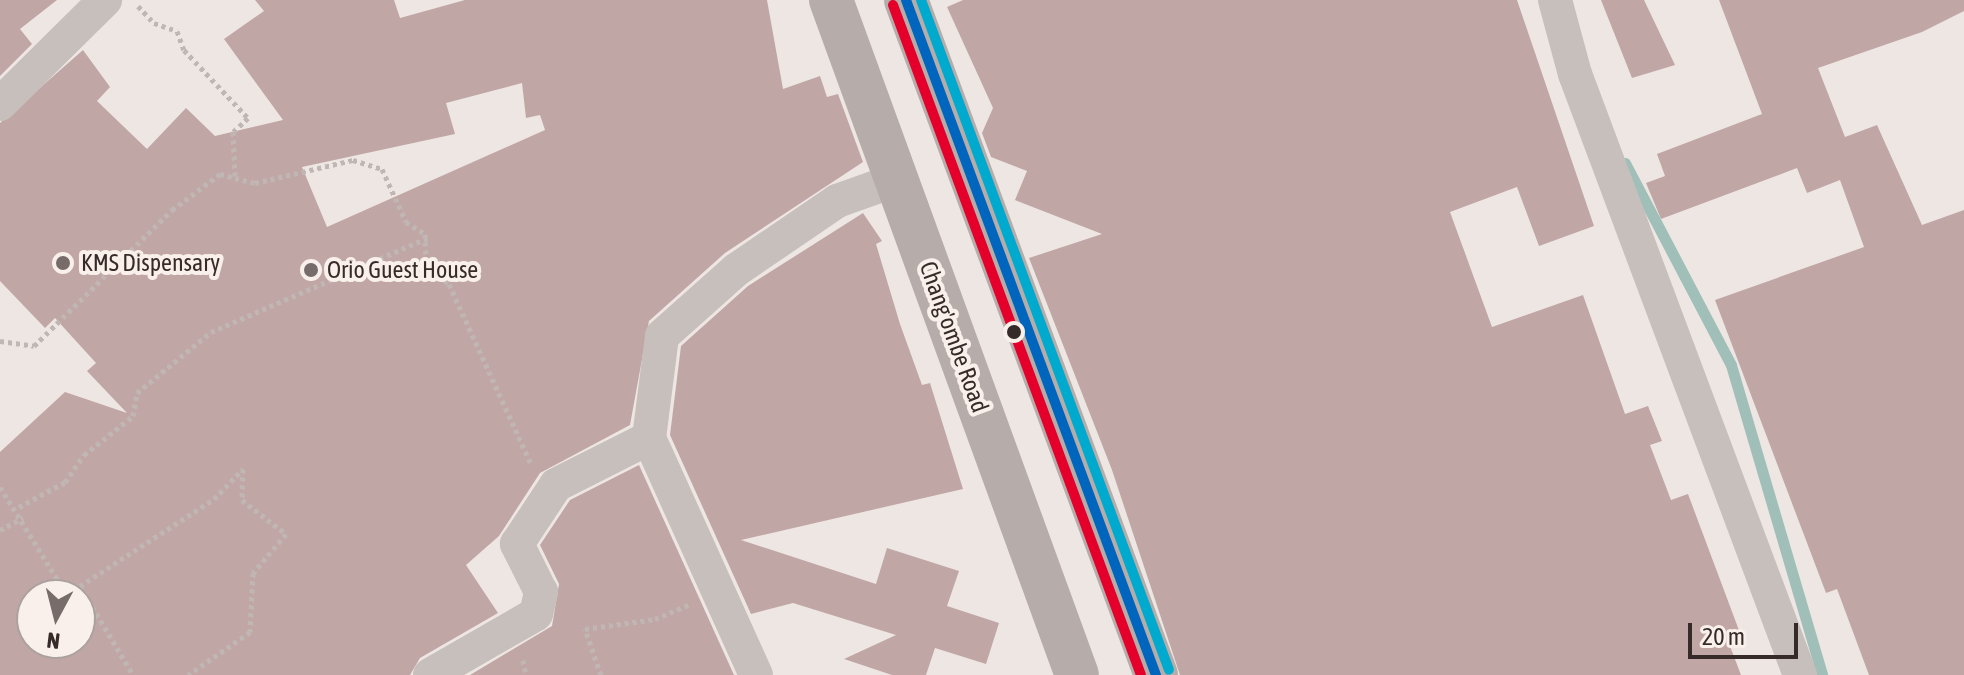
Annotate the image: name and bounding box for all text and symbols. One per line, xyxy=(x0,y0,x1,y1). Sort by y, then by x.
place label: KMS Dispensary xyxy=(81,249,220,277)
marker: KMS Dispensary xyxy=(52,252,74,274)
place label: Orio Guest House xyxy=(327,256,478,284)
street label: Chang'ombe Road xyxy=(913,258,995,416)
marker: Orio Guest House xyxy=(302,261,320,279)
unlabelled marker xyxy=(1006,324,1022,340)
north arrow xyxy=(16,579,96,659)
scale bar xyxy=(1692,607,1802,657)
text: 20 m xyxy=(1702,623,1745,650)
text: N xyxy=(45,627,61,655)

